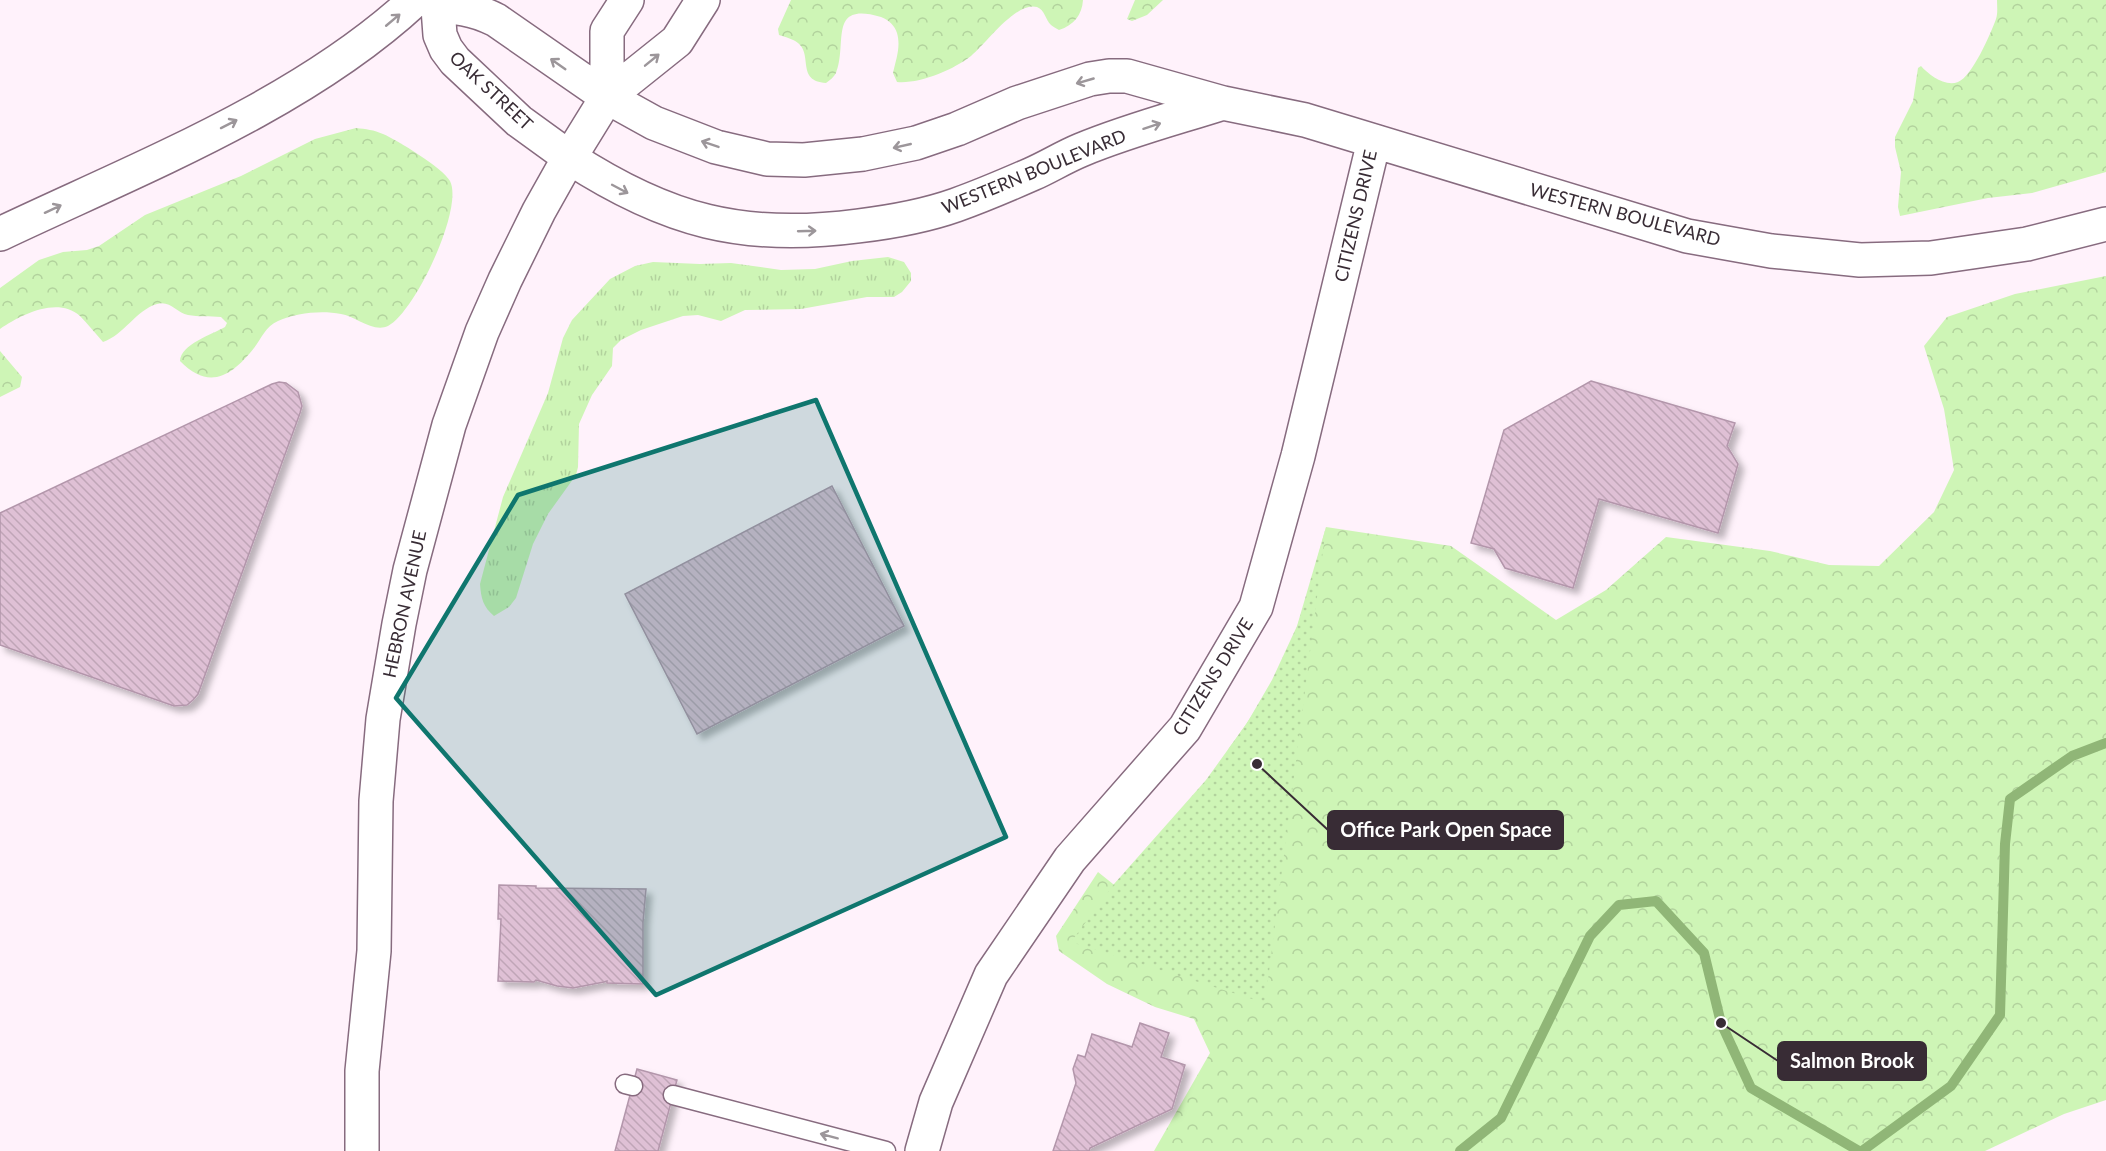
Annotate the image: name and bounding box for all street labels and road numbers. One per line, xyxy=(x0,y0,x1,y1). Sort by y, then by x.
street label: OAK STREET xyxy=(445,46,538,135)
street label: WESTERN BOULEVARD xyxy=(938,124,1129,218)
street label: CITIZENS DRIVE xyxy=(1329,148,1381,284)
street label: WESTERN BOULEVARD xyxy=(1527,178,1723,250)
street label: HEBRON AVENUE xyxy=(378,528,430,680)
street label: CITIZENS DRIVE xyxy=(1167,614,1257,739)

